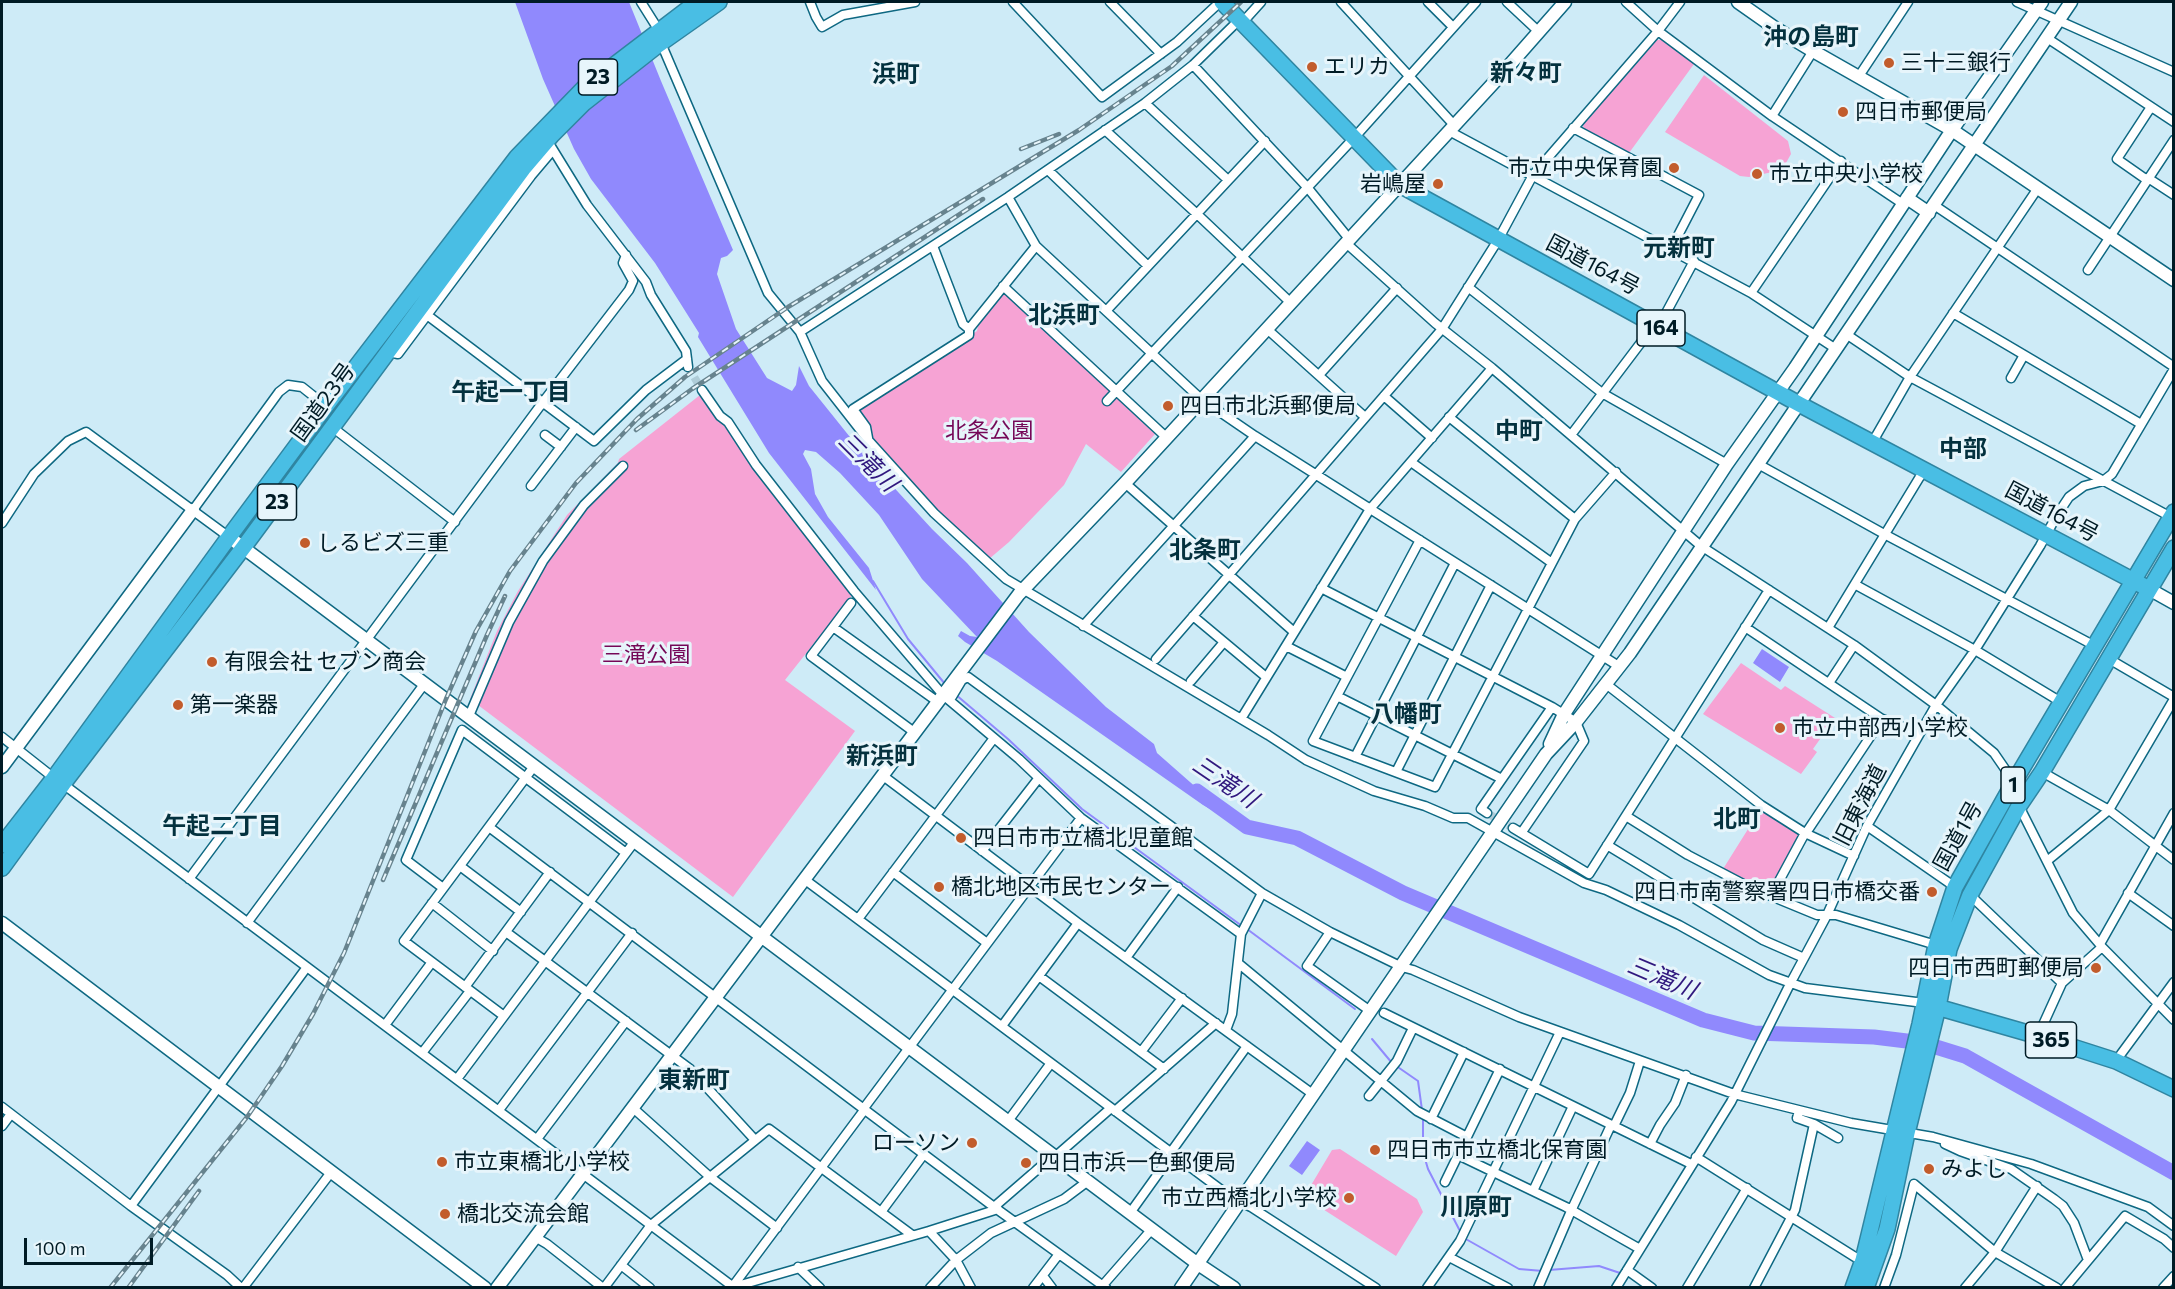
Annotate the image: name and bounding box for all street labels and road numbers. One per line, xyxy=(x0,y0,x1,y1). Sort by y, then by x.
road number: 23 xyxy=(578,59,618,95)
street label: 国道164号 xyxy=(1542,229,1644,301)
road number: 164 xyxy=(1637,310,1685,346)
street label: 国道23号 xyxy=(286,358,360,446)
street label: 国道164号 xyxy=(2001,476,2103,548)
road number: 23 xyxy=(258,484,296,520)
street label: 旧東海道 xyxy=(1828,760,1892,850)
road number: 1 xyxy=(2001,767,2025,803)
street label: 国道1号 xyxy=(1928,797,1988,875)
road number: 365 xyxy=(2026,1022,2076,1058)

